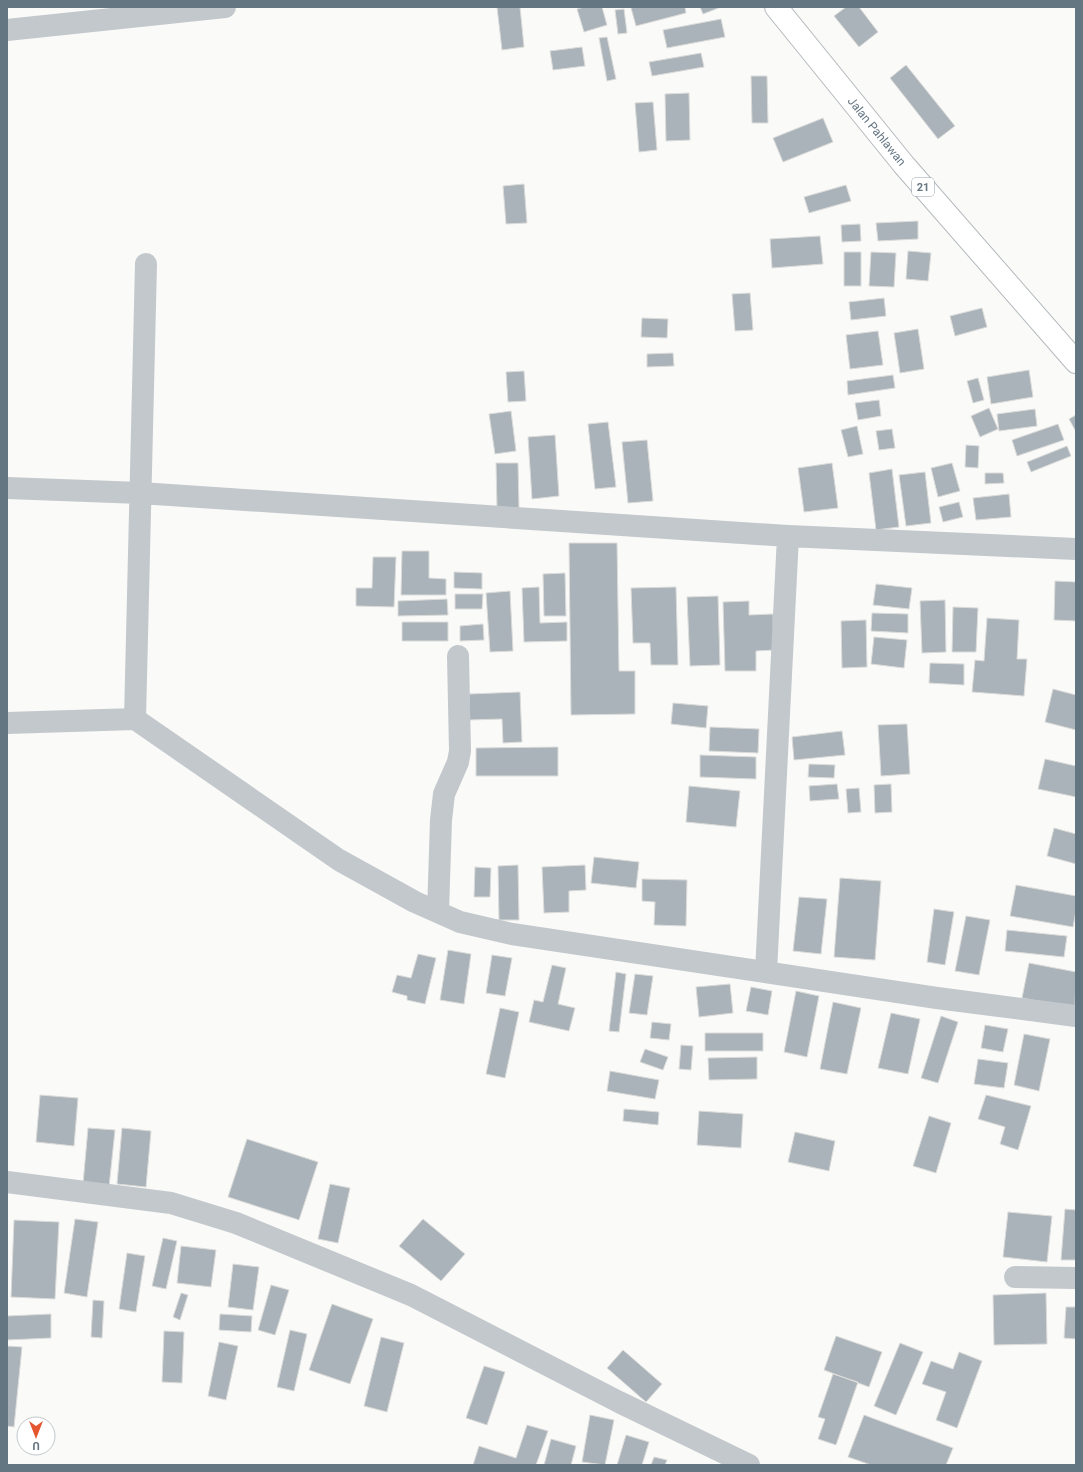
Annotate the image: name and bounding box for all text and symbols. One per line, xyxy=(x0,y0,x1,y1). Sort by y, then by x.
street label: Jalan Pahlawan xyxy=(845,94,909,169)
road number: 21 xyxy=(912,178,934,196)
north arrow xyxy=(16,1416,56,1456)
text: U xyxy=(32,1439,40,1452)

